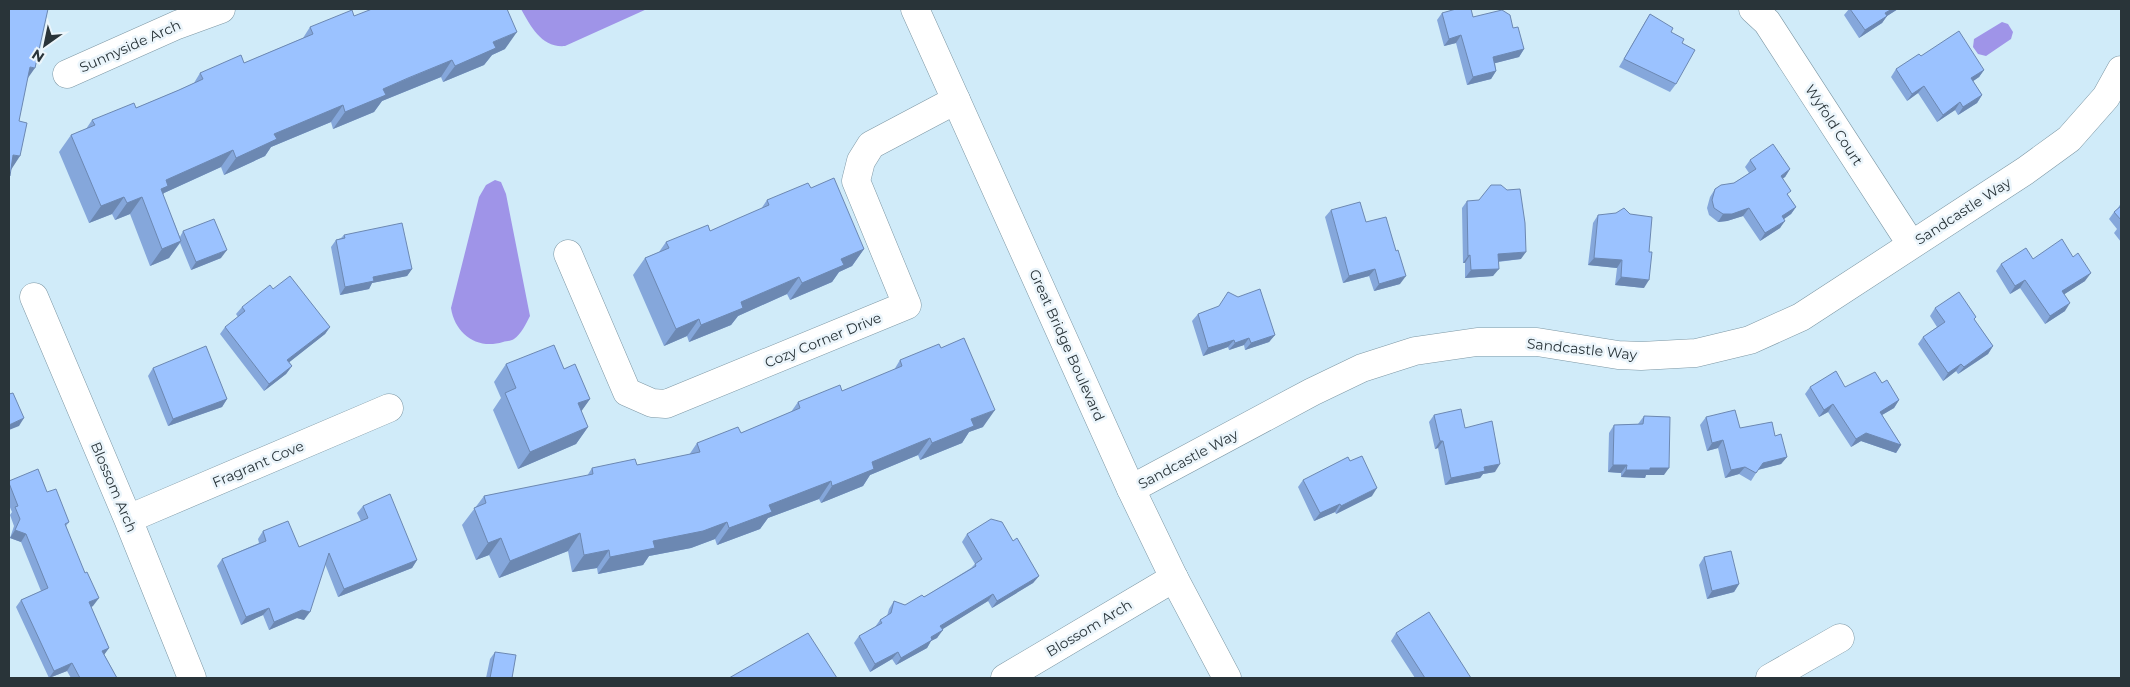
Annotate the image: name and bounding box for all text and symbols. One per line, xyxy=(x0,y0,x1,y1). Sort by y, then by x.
street label: Sunnyside Arch xyxy=(77,16,183,76)
north arrow xyxy=(20,20,70,70)
text: N xyxy=(28,45,48,67)
street label: Wyfold Court xyxy=(1801,81,1867,169)
street label: Sandcastle Way xyxy=(1912,173,2015,249)
street label: Great Bridge Boulevard xyxy=(1025,266,1109,424)
street label: Cozy Corner Drive xyxy=(762,308,884,372)
street label: Sandcastle Way xyxy=(1526,334,1638,364)
street label: Sandcastle Way xyxy=(1135,425,1241,493)
street label: Fragrant Cove xyxy=(209,437,307,491)
street label: Blossom Arch xyxy=(87,439,141,535)
street label: Blossom Arch xyxy=(1043,595,1135,661)

